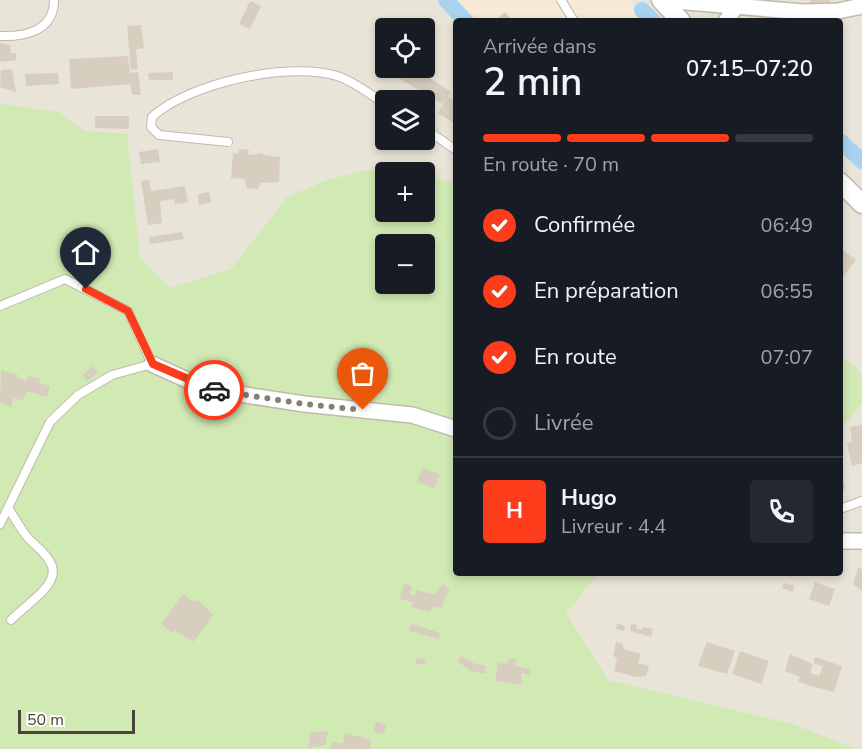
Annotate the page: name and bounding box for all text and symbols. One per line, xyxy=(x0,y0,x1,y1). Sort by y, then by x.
map controls xyxy=(375,18,435,294)
button: locate xyxy=(375,18,435,78)
text: Arrivée dans xyxy=(483,33,596,60)
text: 07:15–07:20 xyxy=(686,54,813,84)
text: 2 min xyxy=(483,56,582,109)
button: layers xyxy=(375,90,435,150)
text: En route · 70 m xyxy=(483,151,619,178)
button: + xyxy=(375,162,435,222)
icon: check xyxy=(483,209,516,242)
text: Confirmée xyxy=(534,210,635,240)
text: 06:49 xyxy=(760,212,813,239)
pin xyxy=(60,227,111,289)
button: − xyxy=(375,234,435,294)
icon: home xyxy=(69,236,102,269)
icon: check xyxy=(483,275,516,308)
text: En préparation xyxy=(534,276,679,306)
text: 06:55 xyxy=(760,278,813,305)
icon: check xyxy=(483,341,516,374)
text: En route xyxy=(534,342,617,372)
text: 07:07 xyxy=(760,344,813,371)
pin xyxy=(337,348,388,410)
icon: bag xyxy=(346,357,379,390)
courier xyxy=(184,360,244,420)
icon: car xyxy=(198,374,231,407)
text: Livrée xyxy=(534,408,594,438)
button: phone xyxy=(750,480,813,543)
text: Hugo xyxy=(561,483,617,513)
text: H xyxy=(506,496,523,526)
text: Livreur · 4.4 xyxy=(561,513,666,540)
scale bar xyxy=(18,707,135,734)
text: 50 m xyxy=(27,709,64,731)

